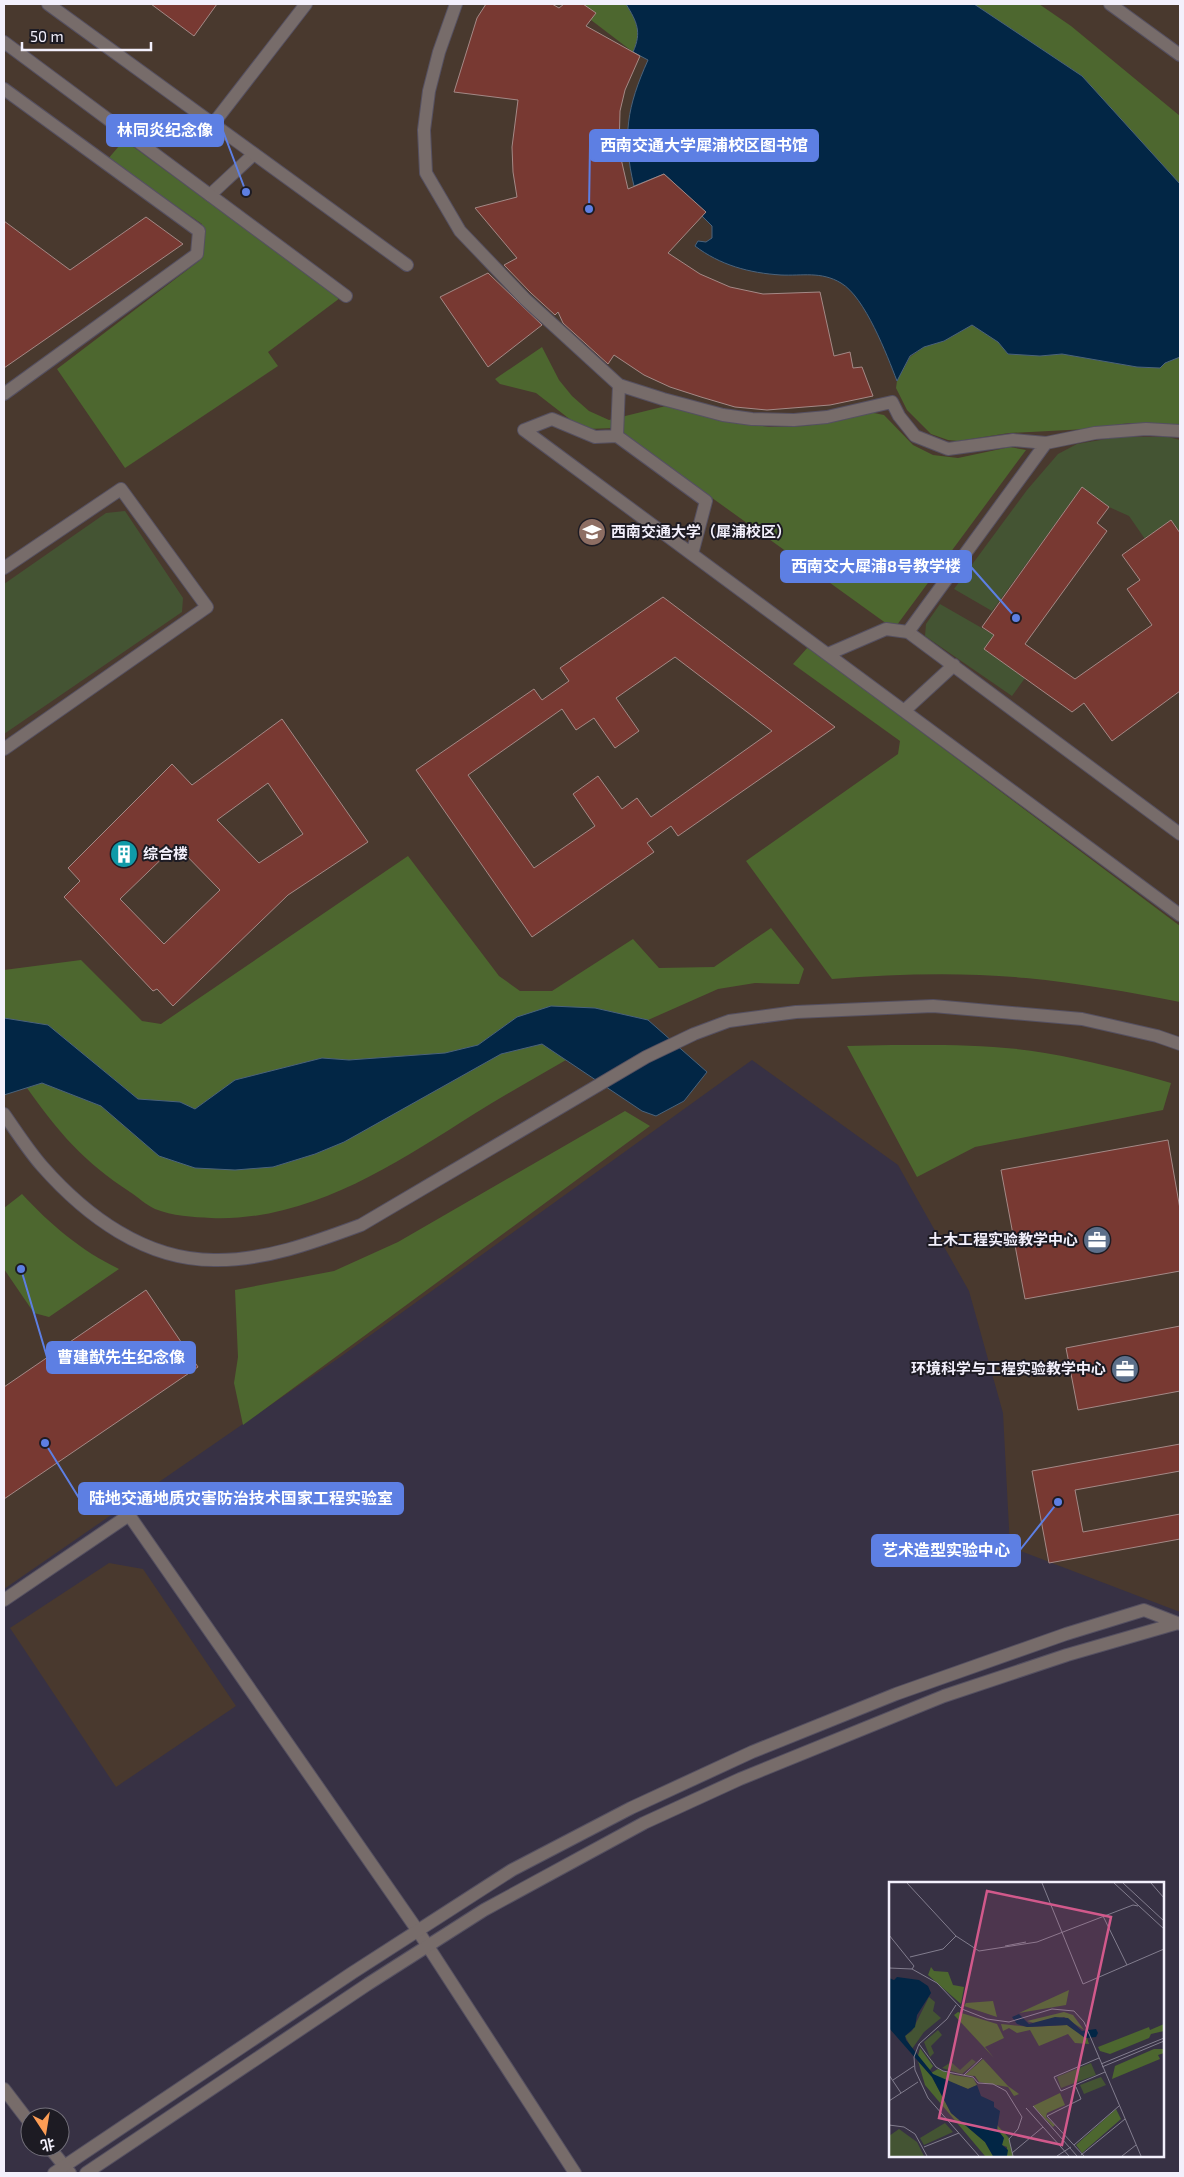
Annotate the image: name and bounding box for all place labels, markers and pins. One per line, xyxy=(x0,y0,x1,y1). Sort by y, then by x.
callout: 林同炎纪念像 xyxy=(107,115,223,146)
callout: 西南交通大学犀浦校区图书馆 xyxy=(590,130,818,161)
school or university icon: 西南交通大学（犀浦校区） xyxy=(577,517,607,547)
place label: 西南交通大学（犀浦校区） xyxy=(611,522,791,540)
callout: 西南交大犀浦8号教学楼 xyxy=(781,551,971,582)
building icon: 综合楼 xyxy=(109,839,139,869)
place label: 综合楼 xyxy=(143,844,188,862)
office icon: 土木工程实验教学中心 xyxy=(1082,1225,1112,1255)
place label: 土木工程实验教学中心 xyxy=(928,1230,1078,1248)
callout: 曹建猷先生纪念像 xyxy=(47,1342,195,1373)
office icon: 环境科学与工程实验教学中心 xyxy=(1110,1354,1140,1384)
place label: 环境科学与工程实验教学中心 xyxy=(911,1359,1106,1377)
callout: 陆地交通地质灾害防治技术国家工程实验室 xyxy=(79,1483,403,1514)
callout: 艺术造型实验中心 xyxy=(872,1535,1020,1566)

